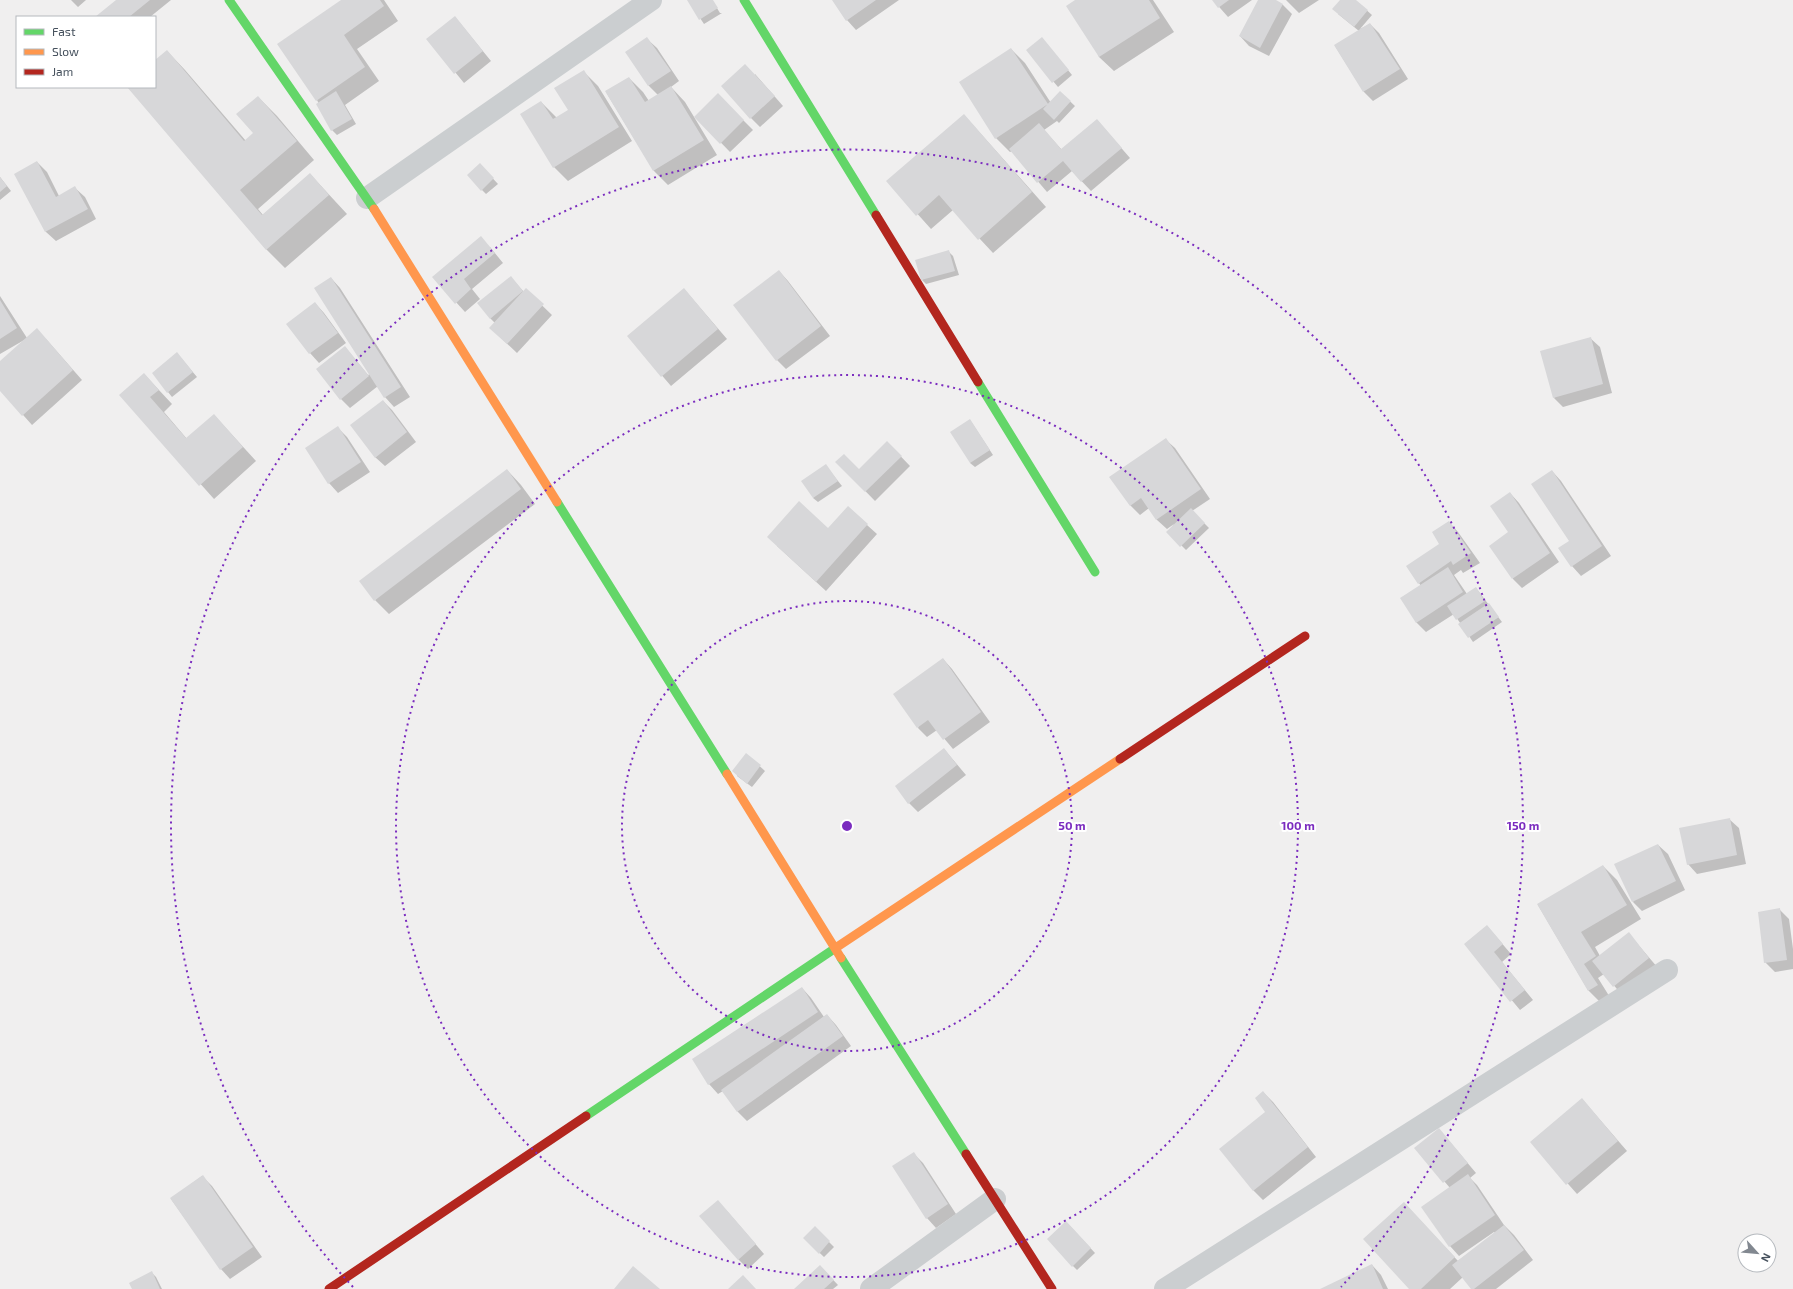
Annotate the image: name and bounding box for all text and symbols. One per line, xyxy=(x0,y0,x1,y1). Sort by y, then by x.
legend xyxy=(16,16,156,88)
text: Fast xyxy=(52,24,76,38)
text: Slow xyxy=(52,44,79,58)
text: Jam xyxy=(52,64,73,78)
text: 50 m xyxy=(1058,818,1086,832)
text: 100 m xyxy=(1281,818,1315,832)
text: 150 m xyxy=(1507,818,1539,832)
centre of rings xyxy=(840,819,854,833)
north arrow xyxy=(1737,1233,1777,1273)
text: N xyxy=(1759,1251,1774,1264)

